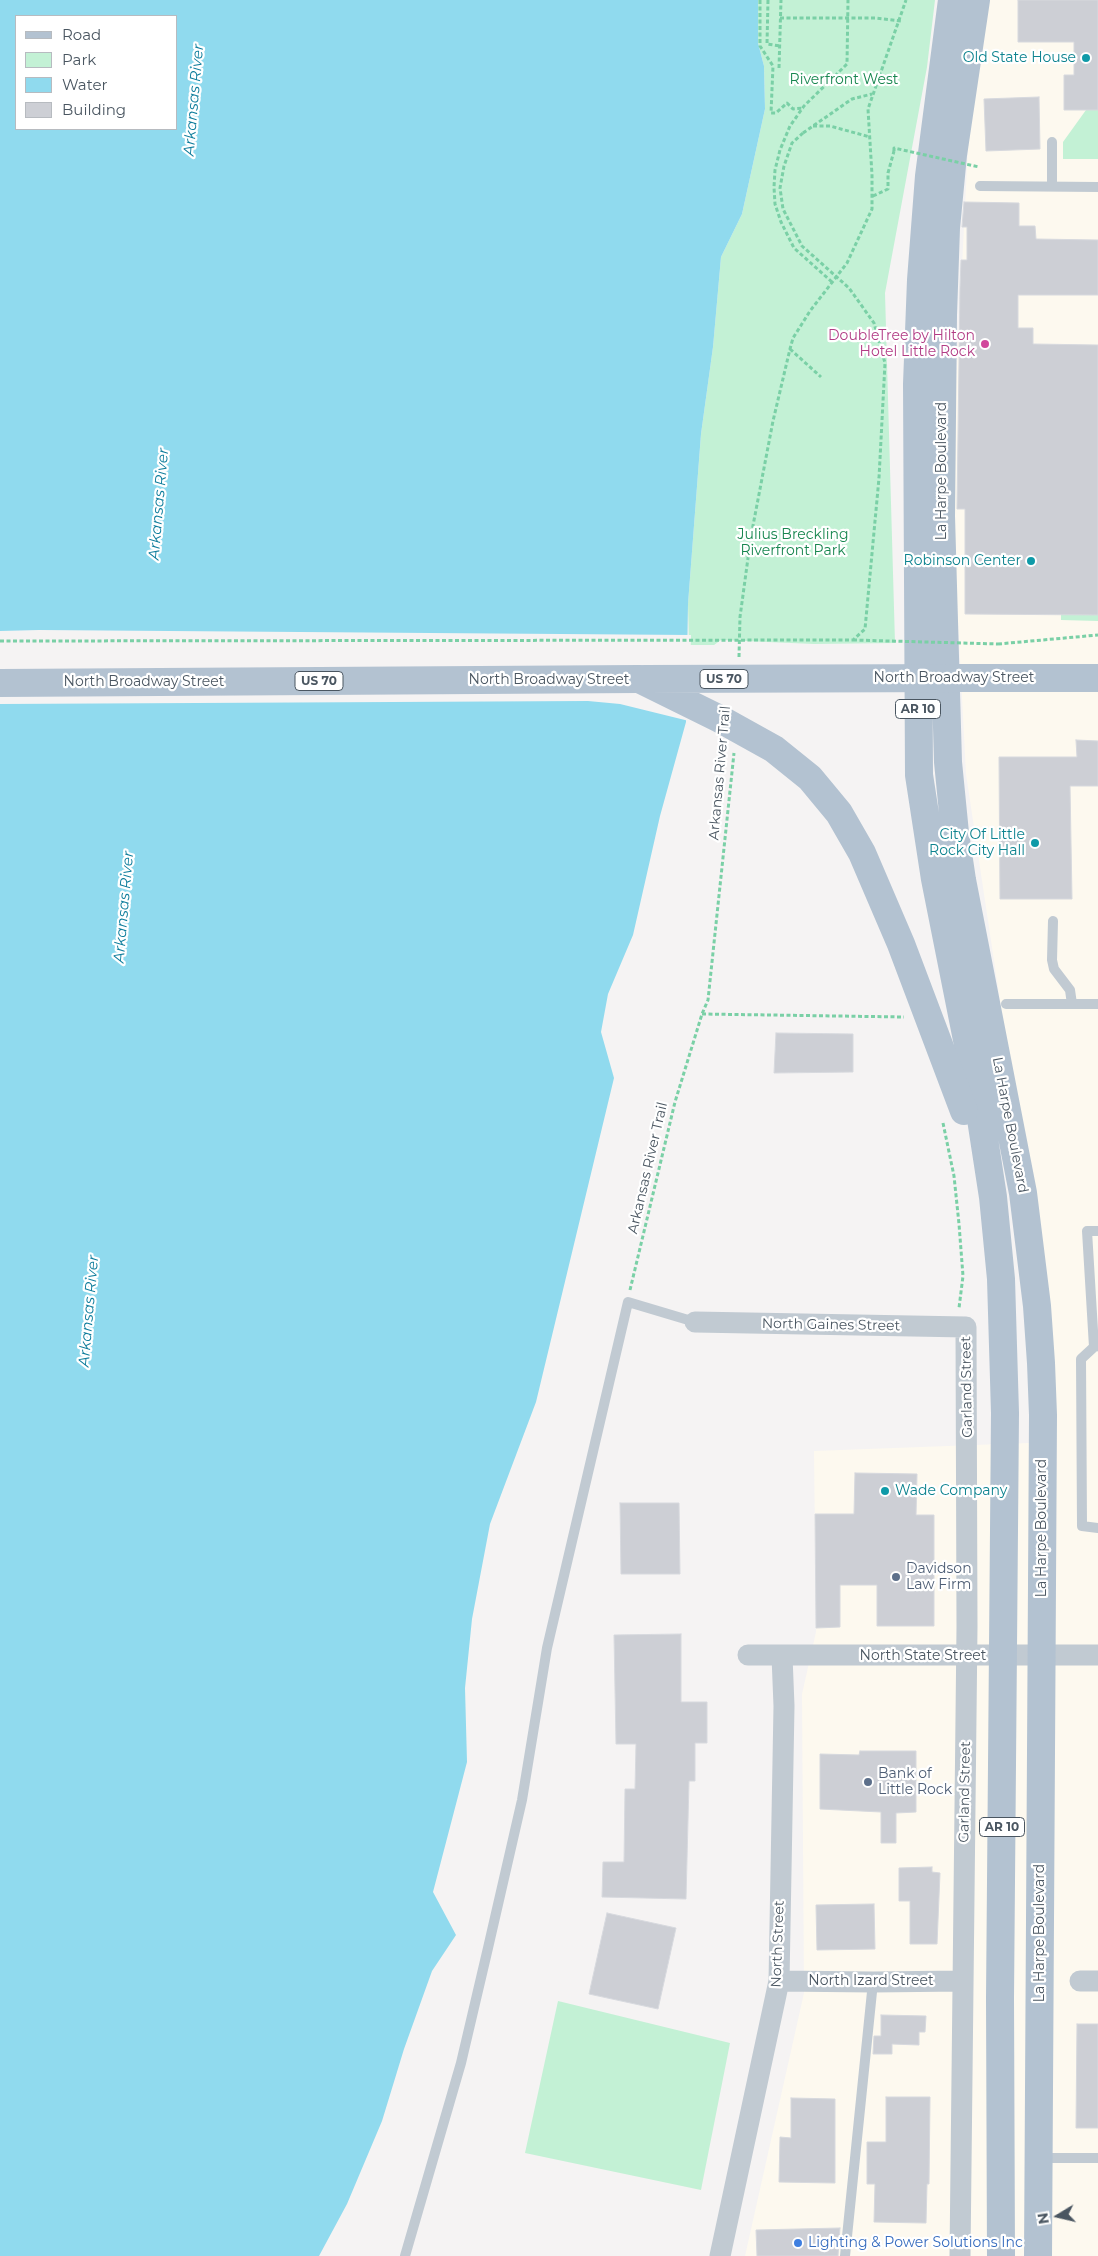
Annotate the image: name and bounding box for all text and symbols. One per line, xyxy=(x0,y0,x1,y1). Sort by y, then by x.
legend xyxy=(15,15,178,130)
text: Road xyxy=(62,25,101,44)
water label: Arkansas River xyxy=(180,43,208,157)
text: Park xyxy=(62,50,96,69)
place label: Old State House xyxy=(963,50,1076,66)
marker: Old State House xyxy=(1080,52,1092,64)
park label: Riverfront West xyxy=(790,72,898,88)
text: Water xyxy=(62,75,108,94)
text: Building xyxy=(62,100,126,119)
place label: DoubleTree by Hilton Hotel Little Rock xyxy=(828,328,975,361)
marker: DoubleTree by Hilton Hotel Little Rock xyxy=(979,338,991,350)
street label: La Harpe Boulevard xyxy=(934,402,950,540)
water label: Arkansas River xyxy=(145,447,173,561)
park label: Julius Breckling Riverfront Park xyxy=(737,527,849,560)
place label: Robinson Center xyxy=(904,553,1021,569)
marker: Robinson Center xyxy=(1025,555,1037,567)
road number: US 70 xyxy=(700,670,748,689)
street label: North Broadway Street xyxy=(874,670,1034,686)
road number: US 70 xyxy=(295,671,343,690)
street label: North Broadway Street xyxy=(469,672,629,688)
street label: North Broadway Street xyxy=(64,674,224,690)
road number: AR 10 xyxy=(896,700,940,719)
street label: Arkansas River Trail xyxy=(706,705,734,841)
place label: City Of Little Rock City Hall xyxy=(929,827,1025,860)
marker: City Of Little Rock City Hall xyxy=(1029,837,1041,849)
water label: Arkansas River xyxy=(110,850,138,964)
street label: La Harpe Boulevard xyxy=(989,1056,1031,1194)
street label: Arkansas River Trail xyxy=(625,1100,671,1236)
water label: Arkansas River xyxy=(75,1254,103,1368)
street label: North Gaines Street xyxy=(762,1315,900,1335)
street label: Garland Street xyxy=(958,1336,976,1438)
street label: La Harpe Boulevard xyxy=(1034,1459,1050,1597)
place label: Wade Company xyxy=(895,1483,1007,1499)
marker: Wade Company xyxy=(879,1485,891,1497)
place label: Davidson Law Firm xyxy=(906,1561,972,1594)
marker: Davidson Law Firm xyxy=(890,1571,902,1583)
street label: North State Street xyxy=(860,1648,986,1664)
street label: Garland Street xyxy=(956,1741,974,1843)
place label: Bank of Little Rock xyxy=(878,1766,952,1798)
marker: Bank of Little Rock xyxy=(862,1776,874,1788)
road number: AR 10 xyxy=(980,1818,1024,1836)
street label: La Harpe Boulevard xyxy=(1032,1864,1048,2002)
street label: North Street xyxy=(768,1900,788,1988)
street label: North Izard Street xyxy=(808,1973,934,1989)
north arrow xyxy=(1033,2191,1083,2241)
text: N xyxy=(1033,2211,1053,2225)
place label: Lighting & Power Solutions Inc xyxy=(808,2235,1023,2251)
marker: Lighting & Power Solutions Inc xyxy=(792,2237,804,2249)

